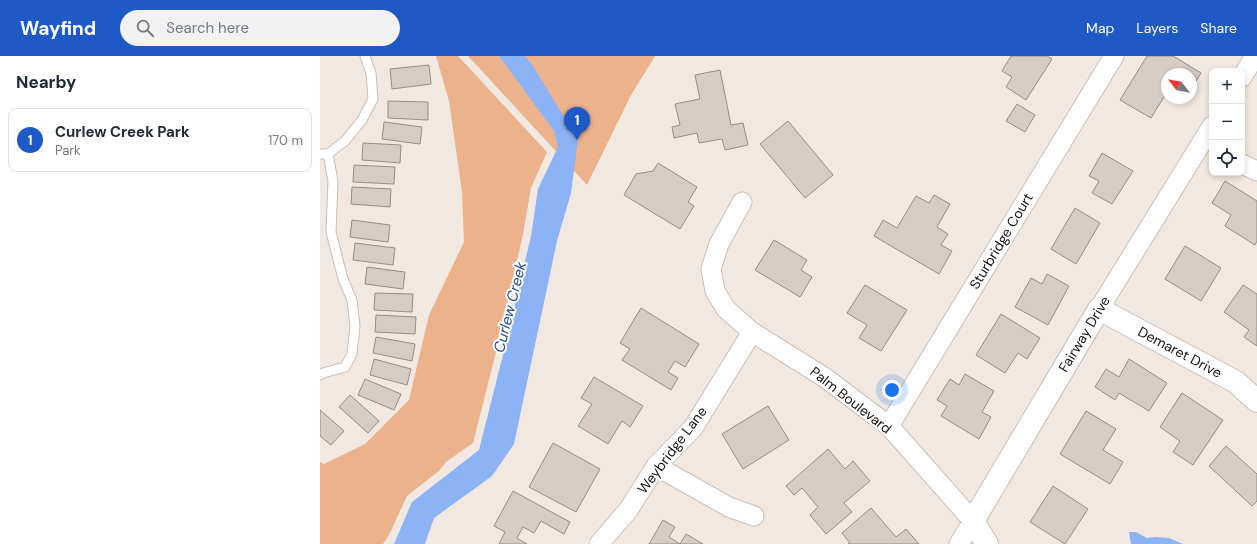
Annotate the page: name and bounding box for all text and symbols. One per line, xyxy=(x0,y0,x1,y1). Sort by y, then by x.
search box xyxy=(120,10,400,46)
text: Wayfind xyxy=(20,16,96,41)
icon: search xyxy=(134,17,156,39)
text: Search here xyxy=(166,18,249,38)
text: Map xyxy=(1086,19,1114,37)
text: Layers xyxy=(1136,19,1178,37)
text: Share xyxy=(1200,19,1237,37)
north arrow xyxy=(1161,68,1197,104)
map controls xyxy=(1209,68,1245,176)
button: + xyxy=(1209,68,1245,104)
text: Nearby xyxy=(16,71,76,93)
button: − xyxy=(1209,104,1245,140)
pin: 1 xyxy=(564,107,590,140)
text: Curlew Creek Park xyxy=(55,122,190,142)
text: 1 xyxy=(28,132,32,149)
text: 170 m xyxy=(268,132,303,149)
button: locate xyxy=(1209,140,1245,176)
text: Park xyxy=(55,142,81,159)
street label: Sturbridge Court xyxy=(965,190,1037,292)
water label: Curlew Creek xyxy=(489,259,531,355)
street label: Fairway Drive xyxy=(1054,293,1114,375)
street label: Demaret Drive xyxy=(1135,322,1225,382)
street label: Palm Boulevard xyxy=(807,363,895,437)
your location xyxy=(882,380,902,400)
street label: Weybridge Lane xyxy=(633,403,711,497)

